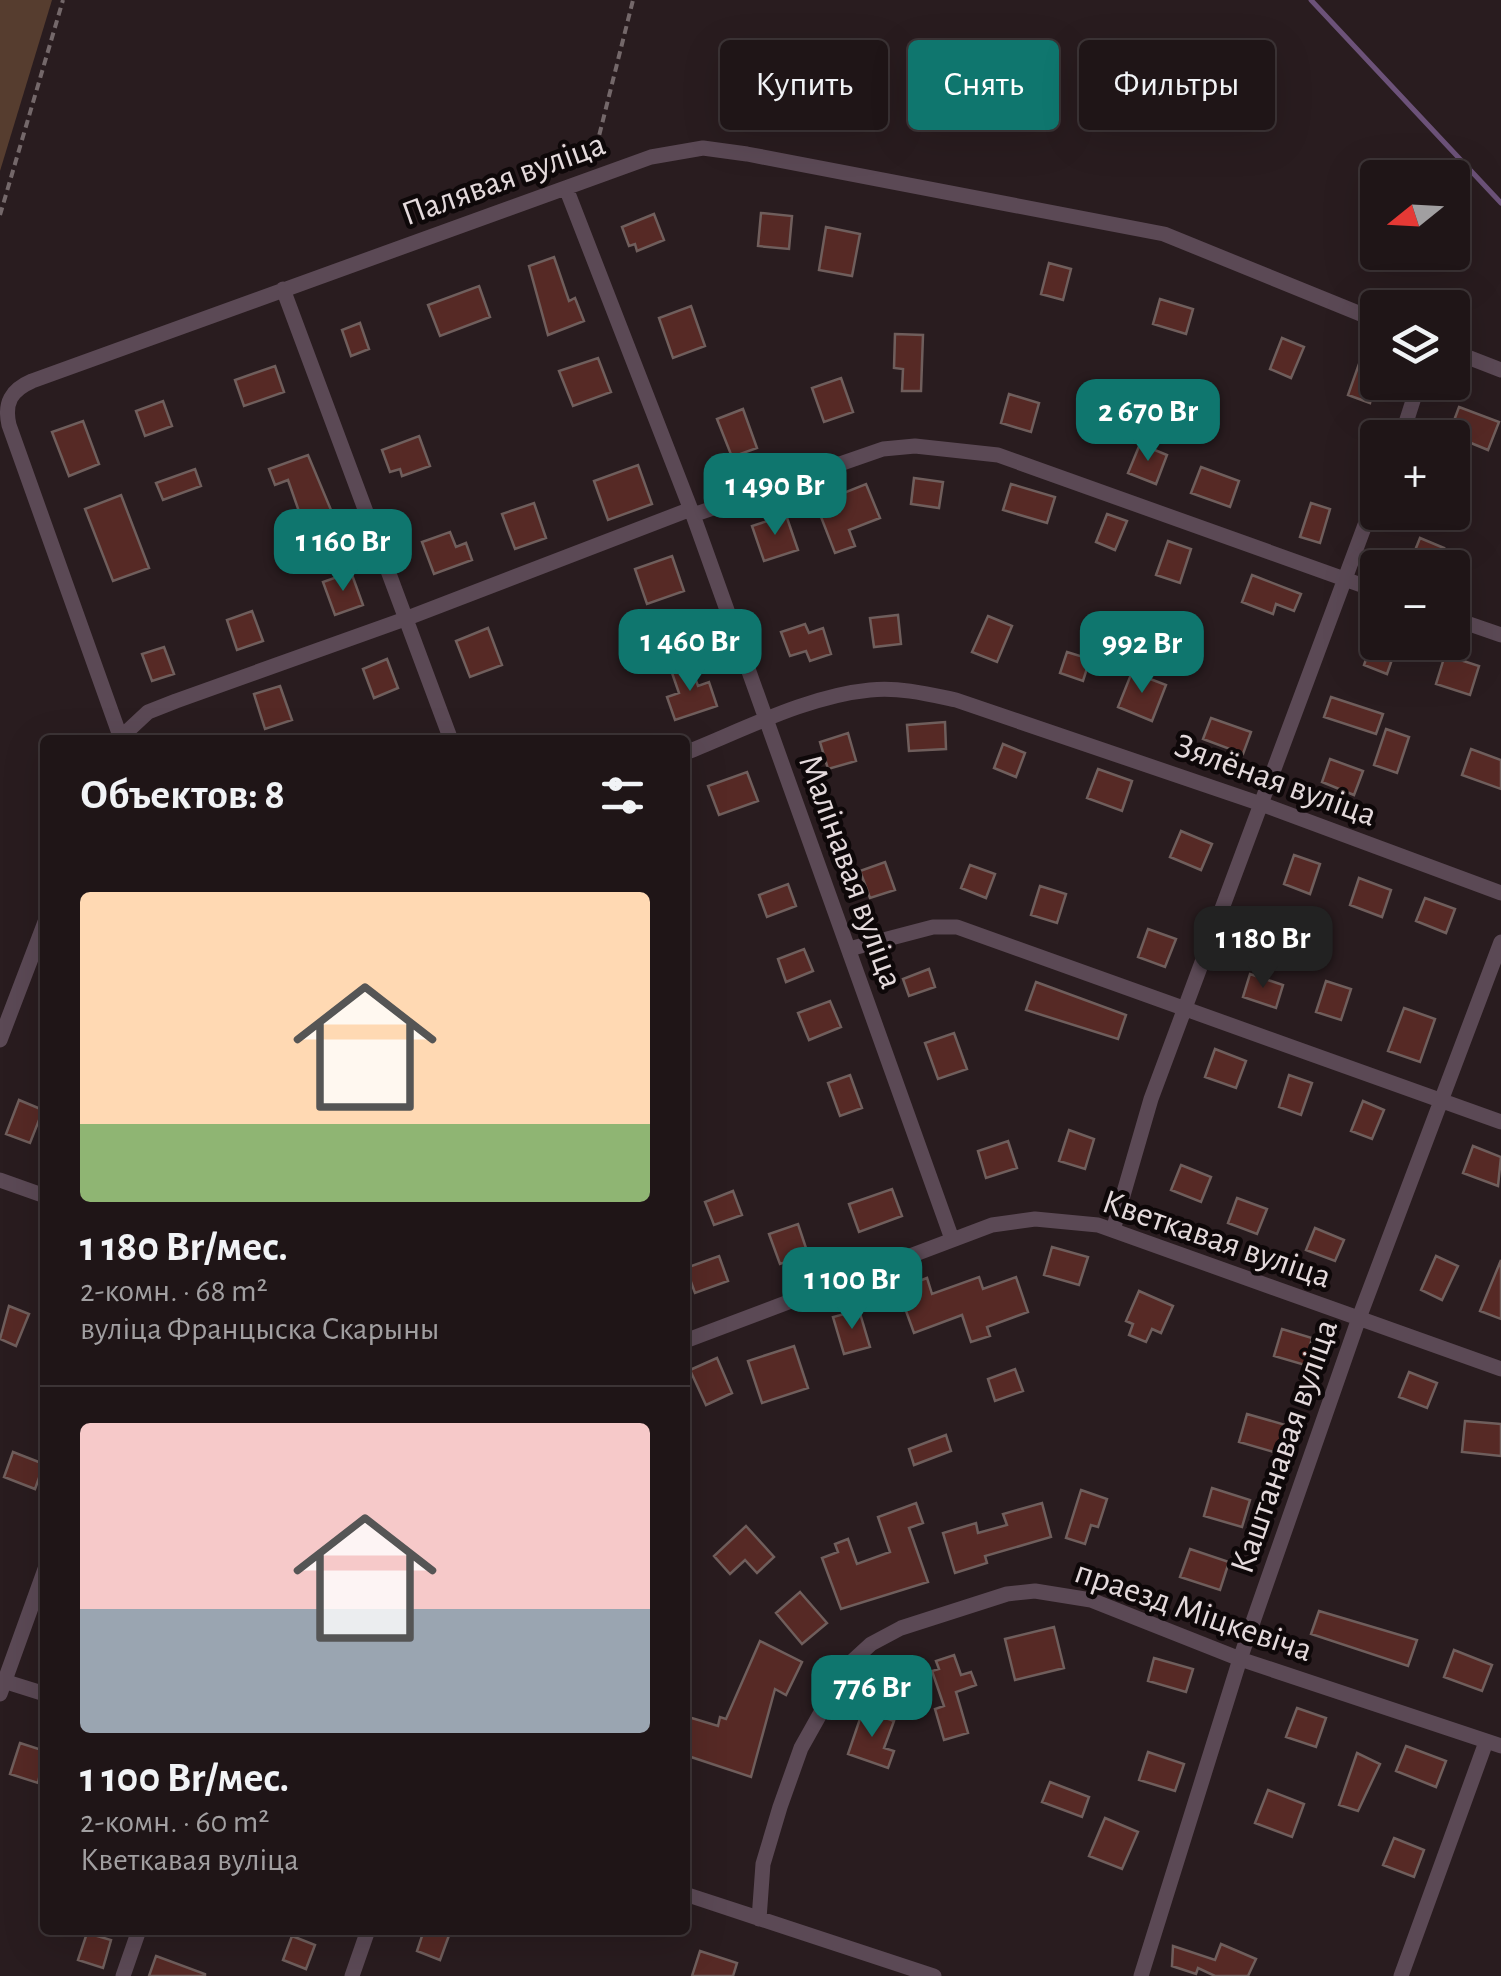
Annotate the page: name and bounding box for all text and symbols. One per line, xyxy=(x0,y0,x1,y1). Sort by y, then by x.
chip: Купить xyxy=(720,40,888,130)
chip: Снять xyxy=(908,40,1059,130)
chip: Фильтры xyxy=(1079,40,1275,130)
street label: Палявая вуліца xyxy=(397,126,610,232)
north arrow xyxy=(1360,160,1470,270)
map controls xyxy=(1360,160,1470,660)
button: layers xyxy=(1360,290,1470,400)
pin: 2 670 Br xyxy=(1045,379,1251,464)
text: 2 670 Br xyxy=(1098,395,1198,427)
button: + xyxy=(1360,420,1470,530)
pin: 1 490 Br xyxy=(672,453,878,538)
text: 1 490 Br xyxy=(726,469,824,501)
pin: 1 160 Br xyxy=(240,509,446,594)
text: 1 160 Br xyxy=(296,525,390,557)
button: − xyxy=(1360,550,1470,660)
pin: 1 460 Br xyxy=(587,609,793,694)
pin: 992 Br xyxy=(1061,611,1223,696)
text: 1 460 Br xyxy=(641,625,739,657)
text: 992 Br xyxy=(1102,627,1182,659)
street label: Зялёная вуліца xyxy=(1170,728,1381,833)
street label: Малінавая вуліца xyxy=(792,750,909,993)
icon: filters xyxy=(595,768,650,823)
text: Объектов: 8 xyxy=(80,774,285,816)
pin: 1 180 Br xyxy=(1160,906,1366,991)
text: 1 180 Br xyxy=(1216,922,1310,954)
icon: home xyxy=(275,957,455,1137)
street label: Кветкавая вуліца xyxy=(1098,1184,1335,1295)
text: 1 180 Br/мес. xyxy=(80,1226,288,1268)
pin: 1 100 Br xyxy=(749,1247,955,1332)
text: 1 100 Br xyxy=(804,1263,900,1295)
text: 2-комн. · 68 m² xyxy=(80,1275,268,1307)
text: вуліца Францыска Скарыны xyxy=(80,1313,440,1345)
street label: Каштанавая вуліца xyxy=(1225,1315,1344,1578)
icon: home xyxy=(275,1488,455,1668)
street label: праезд Міцкевіча xyxy=(1070,1554,1317,1668)
pin: 776 Br xyxy=(791,1655,953,1740)
text: 776 Br xyxy=(833,1671,911,1703)
text: 1 100 Br/мес. xyxy=(80,1757,289,1799)
text: 2-комн. · 60 m² xyxy=(80,1806,269,1838)
text: Кветкавая вуліца xyxy=(80,1844,299,1876)

